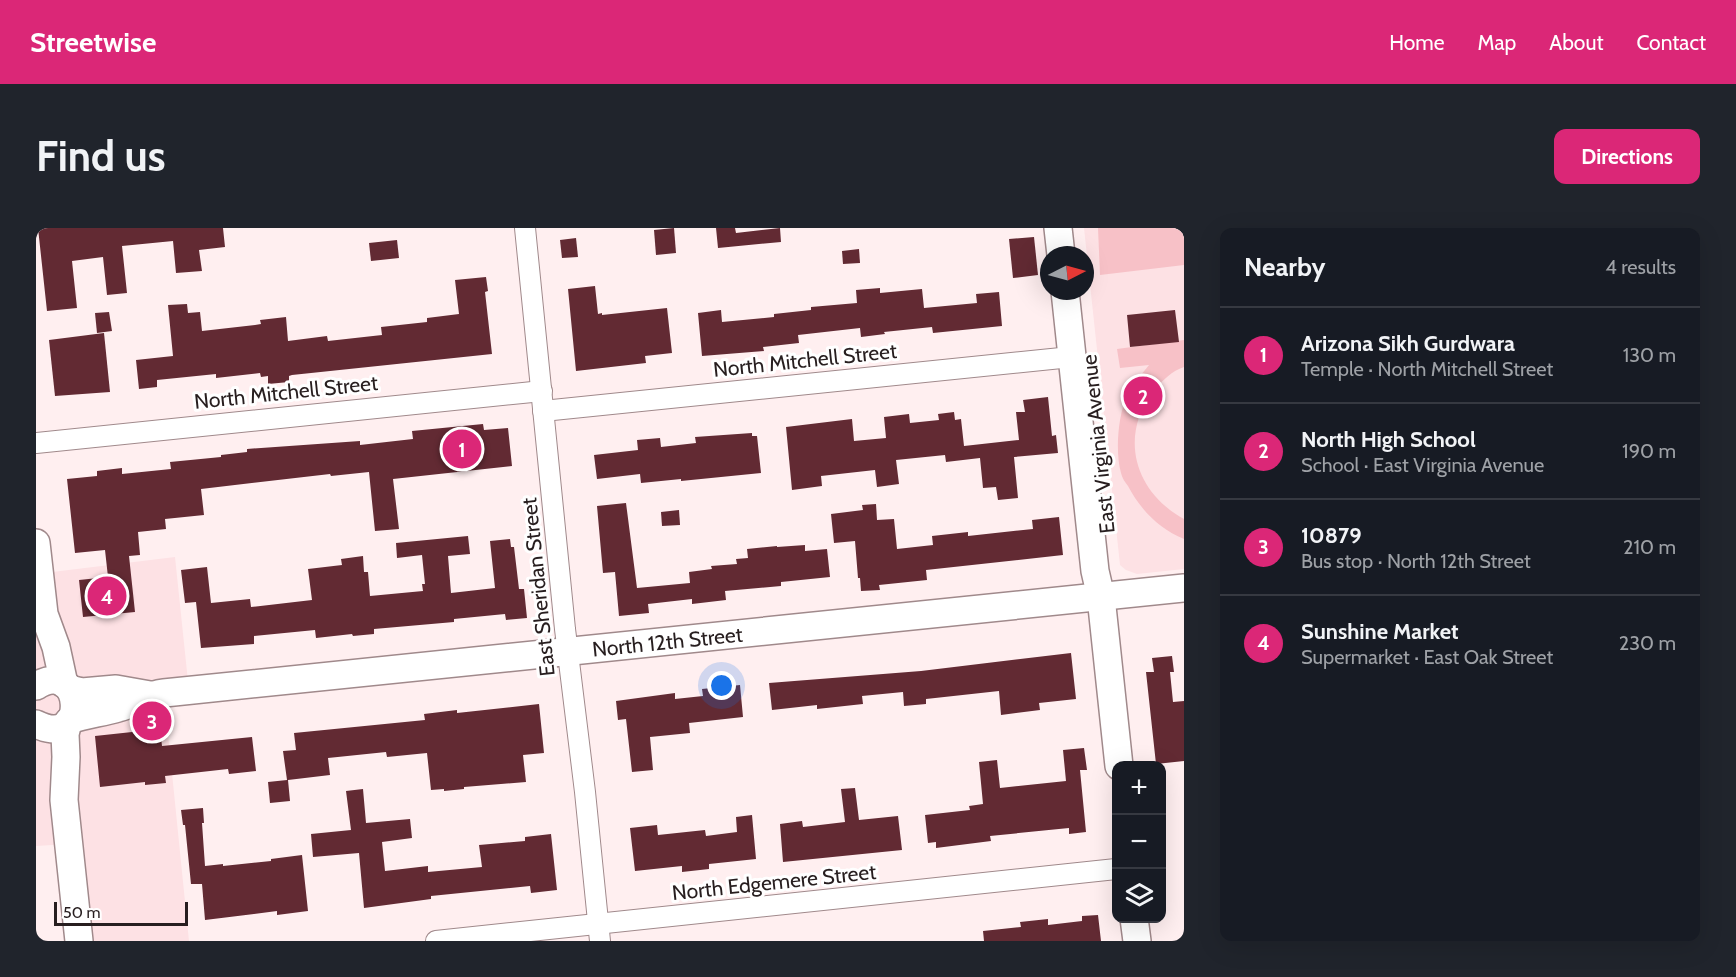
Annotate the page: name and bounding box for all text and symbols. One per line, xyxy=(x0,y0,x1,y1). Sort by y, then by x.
text: Streetwise xyxy=(30,25,156,59)
text: Home xyxy=(1389,30,1445,55)
text: Map xyxy=(1478,30,1516,55)
text: About xyxy=(1549,30,1603,55)
text: Contact xyxy=(1636,30,1706,55)
button: Directions xyxy=(1554,129,1700,184)
text: Find us xyxy=(36,130,165,182)
north arrow xyxy=(1040,246,1094,300)
text: Nearby xyxy=(1244,251,1325,283)
text: 4 results xyxy=(1605,255,1676,279)
text: Arizona Sikh Gurdwara xyxy=(1301,330,1515,357)
street label: North Mitchell Street xyxy=(712,338,898,382)
text: 1 xyxy=(1260,343,1267,367)
text: 130 m xyxy=(1623,343,1676,367)
street label: East Virginia Avenue xyxy=(1076,353,1120,535)
text: Temple · North Mitchell Street xyxy=(1301,357,1553,381)
street label: North Mitchell Street xyxy=(193,370,379,414)
pin: 2 xyxy=(1124,374,1162,418)
pin: 1 xyxy=(442,426,482,472)
text: North High School xyxy=(1301,426,1476,453)
text: 2 xyxy=(1258,439,1269,463)
text: 190 m xyxy=(1622,439,1676,463)
text: School · East Virginia Avenue xyxy=(1301,453,1544,477)
street label: East Sheridan Street xyxy=(516,496,560,678)
text: 10879 xyxy=(1301,522,1362,549)
text: 3 xyxy=(1258,535,1269,559)
text: 210 m xyxy=(1623,535,1676,559)
text: Bus stop · North 12th Street xyxy=(1301,549,1531,573)
pin: 4 xyxy=(88,574,126,619)
text: Sunshine Market xyxy=(1301,618,1459,645)
street label: North 12th Street xyxy=(591,621,744,661)
text: 4 xyxy=(1257,631,1270,655)
text: 230 m xyxy=(1619,631,1676,655)
text: Supermarket · East Oak Street xyxy=(1301,645,1553,669)
your location xyxy=(707,671,736,700)
pin: 3 xyxy=(132,698,172,744)
map controls xyxy=(1112,761,1166,923)
button: + xyxy=(1112,761,1166,815)
button: − xyxy=(1112,815,1166,869)
street label: North Edgemere Street xyxy=(671,859,877,905)
button: layers xyxy=(1112,869,1166,923)
scale bar xyxy=(54,899,188,926)
text: 50 m xyxy=(63,903,100,922)

